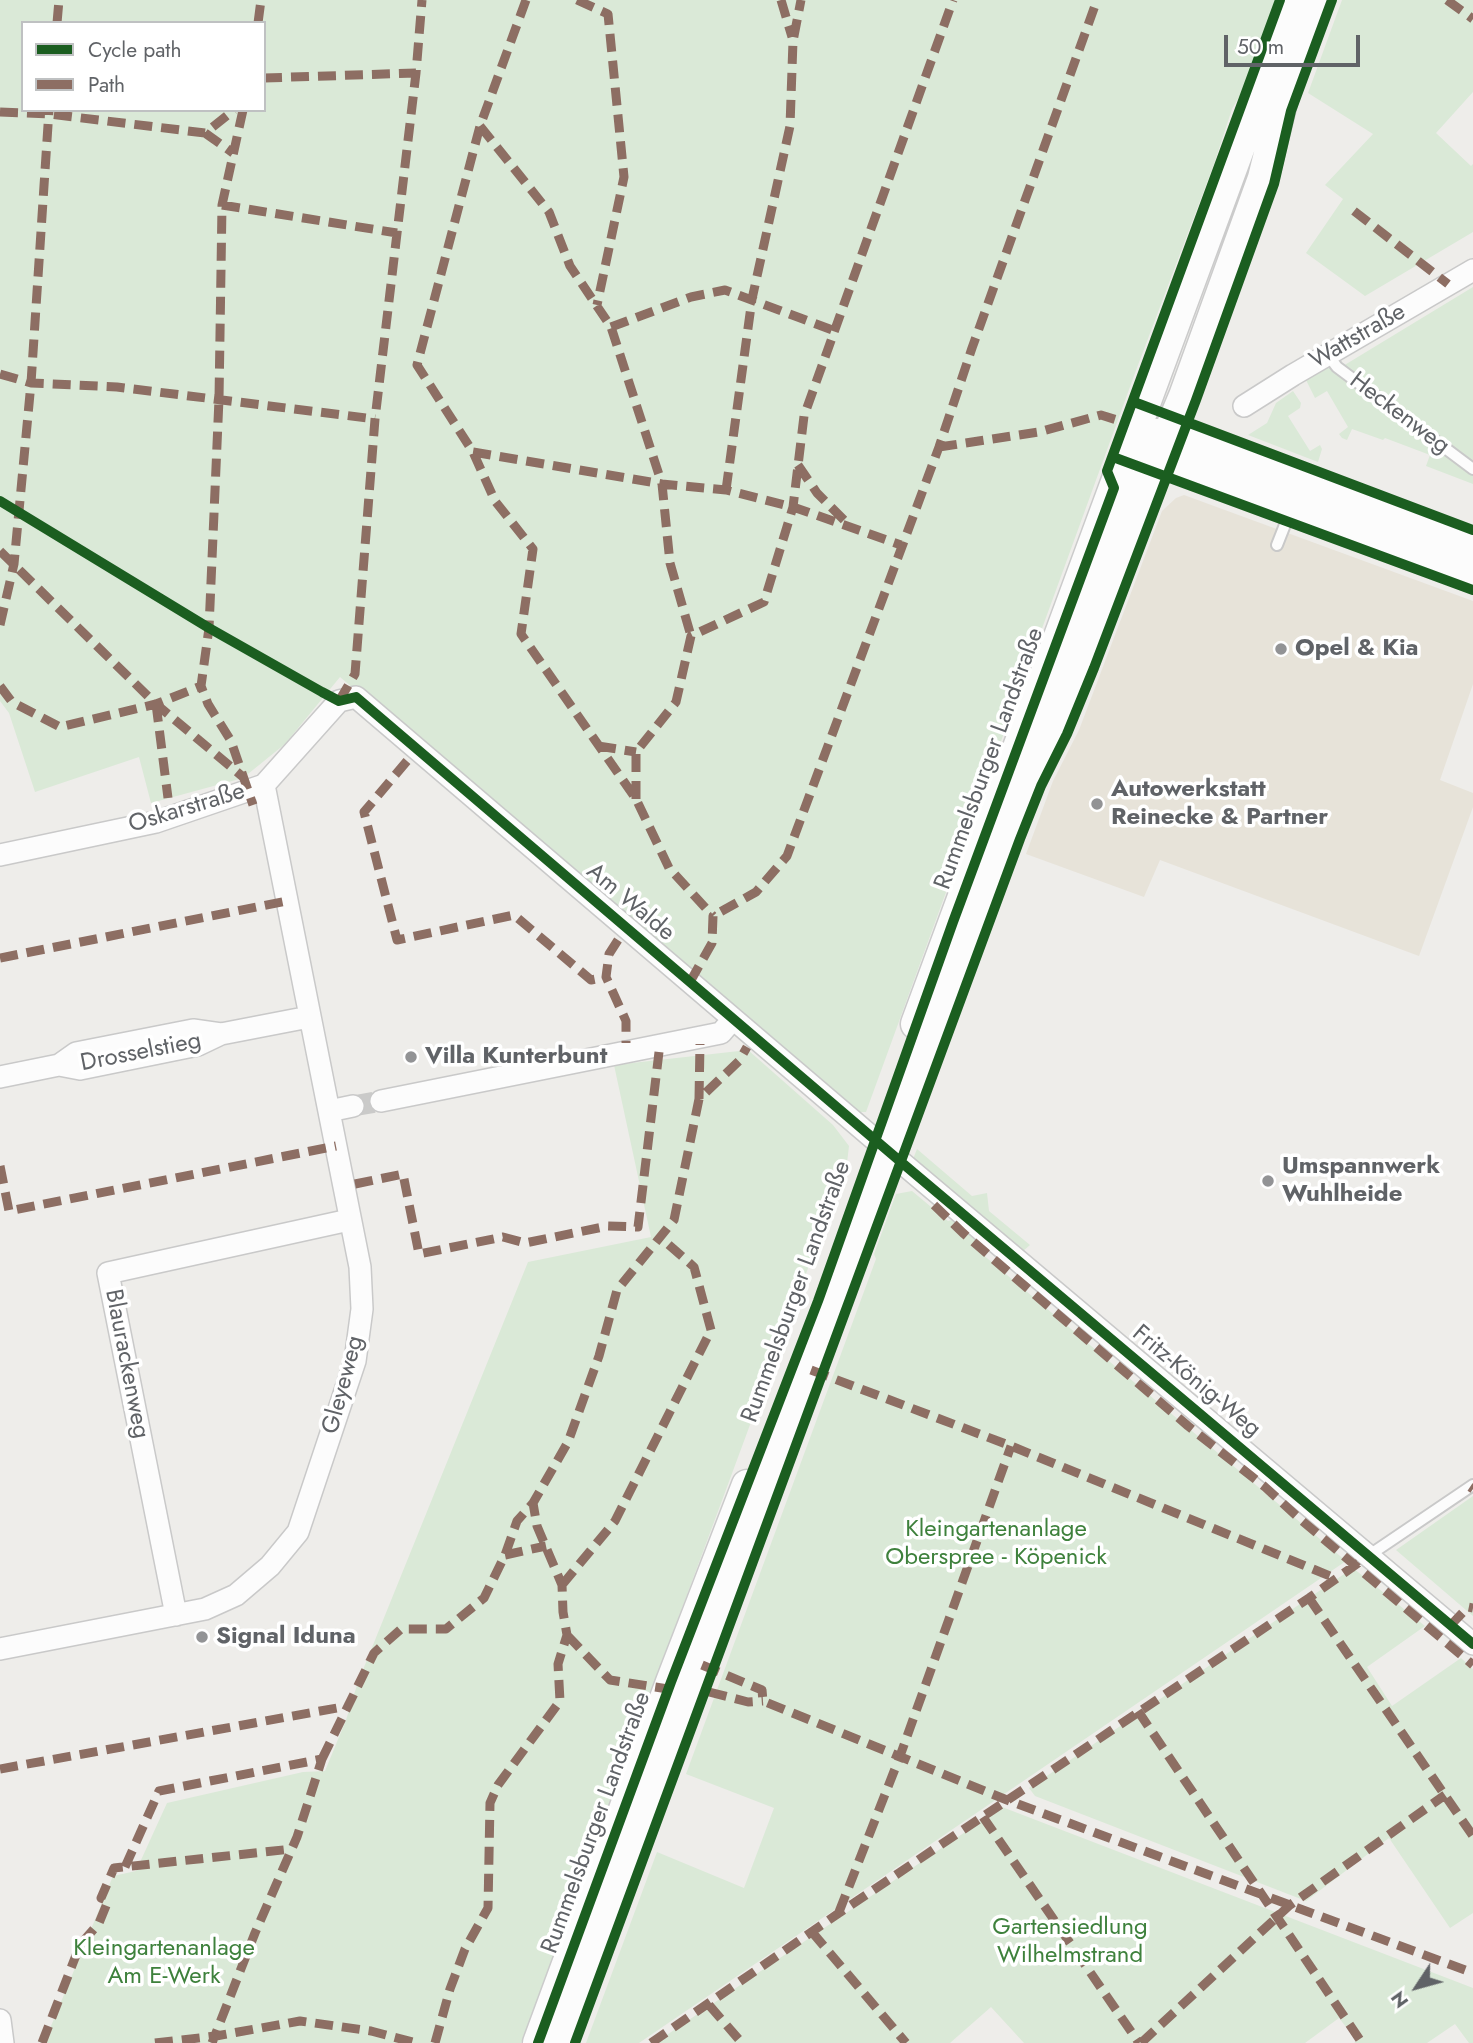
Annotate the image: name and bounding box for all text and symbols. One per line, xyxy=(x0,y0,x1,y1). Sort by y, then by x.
legend xyxy=(21,21,266,112)
scale bar xyxy=(1228,21,1364,65)
text: 50 m xyxy=(1237,32,1284,62)
text: Cycle path xyxy=(88,35,181,65)
text: Path xyxy=(88,70,125,100)
street label: Wattstraße xyxy=(1305,298,1411,376)
street label: Heckenweg xyxy=(1343,367,1455,461)
street label: Rummelsburger Landstraße xyxy=(929,624,1051,894)
place label: Opel & Kia xyxy=(1295,635,1419,663)
marker: Opel & Kia xyxy=(1273,641,1289,657)
place label: Autowerkstatt Reinecke & Partner xyxy=(1111,776,1328,832)
street label: Oskarstraße xyxy=(125,778,249,840)
marker: Autowerkstatt Reinecke & Partner xyxy=(1089,796,1105,812)
street label: Am Walde xyxy=(580,858,680,948)
street label: Drosselstieg xyxy=(78,1027,204,1079)
place label: Villa Kunterbunt xyxy=(425,1043,607,1071)
marker: Villa Kunterbunt xyxy=(403,1049,419,1065)
place label: Umspannwerk Wuhlheide xyxy=(1282,1153,1440,1209)
street label: Rummelsburger Landstraße xyxy=(736,1157,858,1427)
marker: Umspannwerk Wuhlheide xyxy=(1260,1173,1276,1189)
street label: Blaurackenweg xyxy=(97,1287,155,1441)
street label: Fritz-König-Weg xyxy=(1126,1320,1266,1444)
street label: Gleyeweg xyxy=(317,1333,371,1437)
park label: Kleingartenanlage Oberspree - Köpenick xyxy=(885,1516,1107,1572)
place label: Signal Iduna xyxy=(216,1623,356,1651)
marker: Signal Iduna xyxy=(194,1629,210,1645)
street label: Rummelsburger Landstraße xyxy=(536,1688,658,1958)
park label: Gartensiedlung Wilhelmstrand xyxy=(992,1914,1148,1970)
park label: Kleingartenanlage Am E-Werk xyxy=(73,1935,255,1991)
north arrow xyxy=(1382,1952,1452,2022)
text: N xyxy=(1384,1986,1415,2014)

